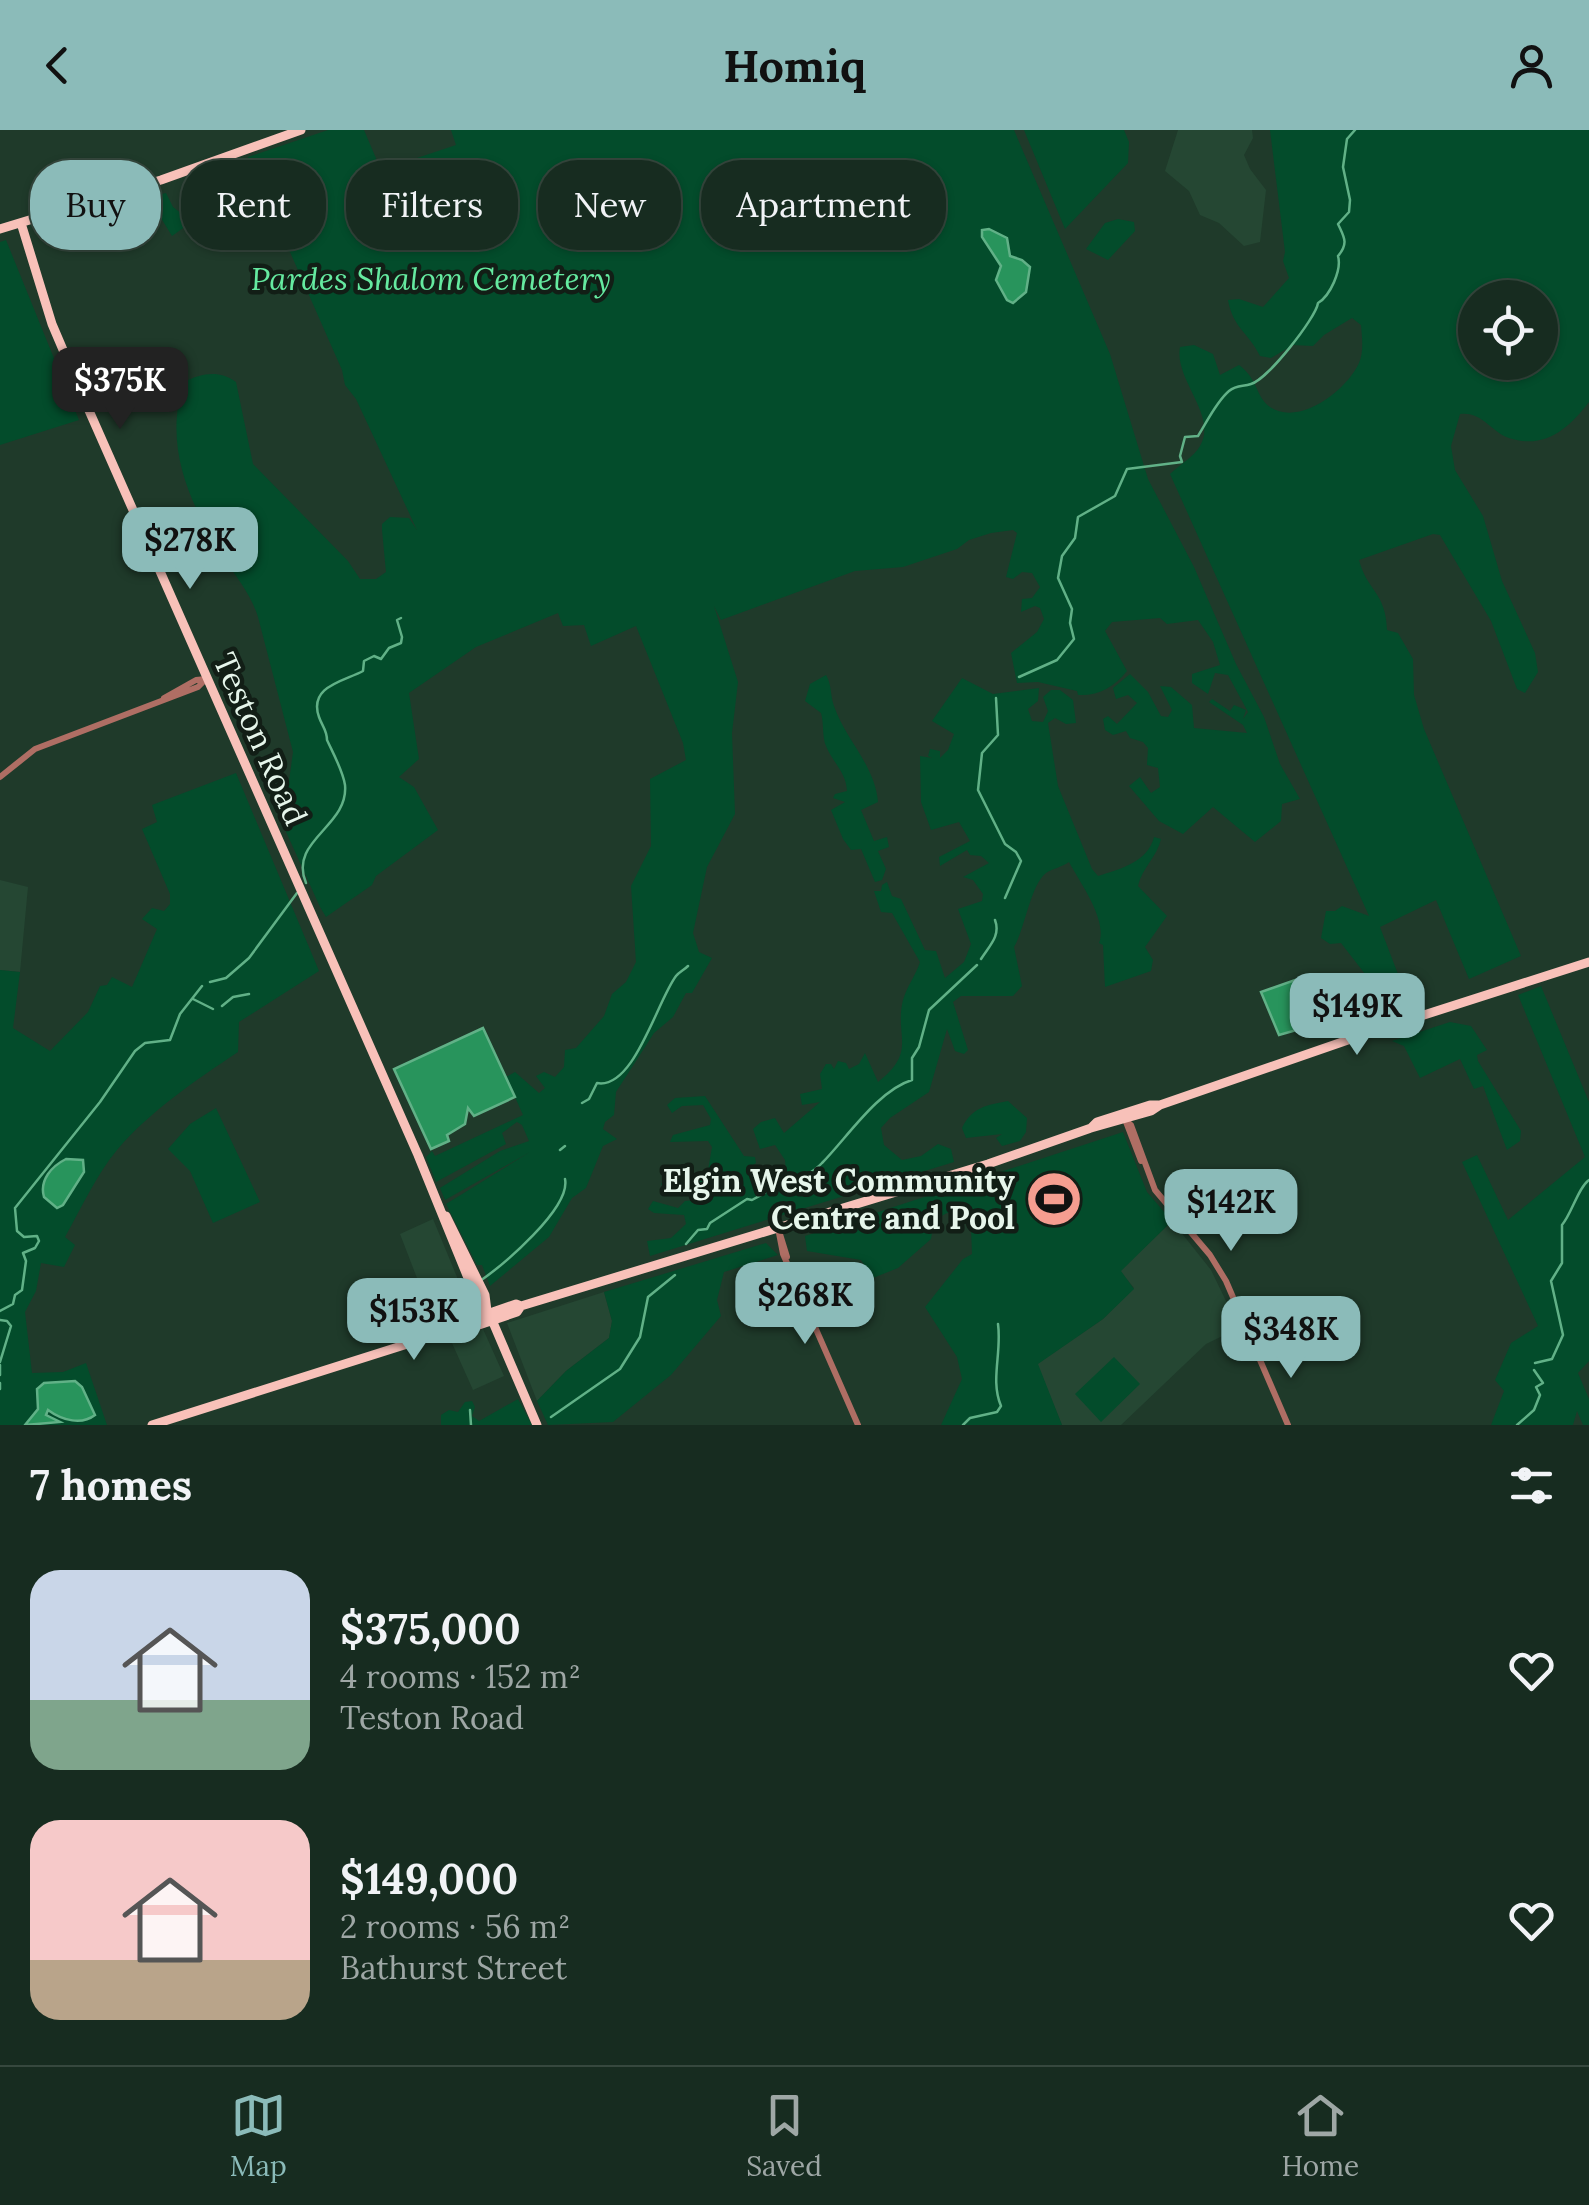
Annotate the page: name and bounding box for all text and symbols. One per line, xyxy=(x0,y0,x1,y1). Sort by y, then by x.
text: Homiq xyxy=(723,37,866,94)
icon: back xyxy=(30,38,85,93)
icon: person xyxy=(1504,38,1559,93)
chip: Buy xyxy=(30,160,161,250)
chip: Rent xyxy=(181,160,326,250)
chip: Filters xyxy=(346,160,518,250)
chip: New xyxy=(538,160,681,250)
chip: Apartment xyxy=(701,160,946,250)
park label: Pardes Shalom Cemetery xyxy=(251,258,611,299)
map controls xyxy=(1458,280,1558,380)
button: locate xyxy=(1458,280,1558,380)
pin: $375K xyxy=(50,347,190,432)
text: $375K xyxy=(74,359,166,400)
pin: $278K xyxy=(120,507,260,592)
text: $278K xyxy=(144,519,236,560)
street label: Teston Road xyxy=(204,646,317,831)
pin: $149K xyxy=(1287,973,1427,1058)
text: $149K xyxy=(1312,985,1402,1026)
place label: Elgin West Community Centre and Pool xyxy=(662,1160,1015,1238)
sports icon: Elgin West Community Centre and Pool xyxy=(1024,1169,1084,1229)
pin: $142K xyxy=(1161,1169,1301,1254)
text: $142K xyxy=(1186,1181,1276,1222)
pin: $268K xyxy=(735,1262,875,1347)
text: $268K xyxy=(757,1274,853,1315)
pin: $153K xyxy=(344,1278,484,1363)
text: $153K xyxy=(369,1290,459,1331)
pin: $348K xyxy=(1221,1296,1361,1381)
text: $348K xyxy=(1243,1308,1339,1349)
text: 7 homes xyxy=(30,1458,192,1512)
icon: filters xyxy=(1504,1458,1559,1513)
text: $375,000 xyxy=(340,1602,521,1656)
icon: home xyxy=(110,1610,230,1730)
icon: heart xyxy=(1504,1643,1559,1698)
text: 4 rooms · 152 m² xyxy=(340,1656,581,1697)
text: Teston Road xyxy=(340,1697,524,1738)
text: $149,000 xyxy=(340,1852,518,1906)
icon: home xyxy=(110,1860,230,1980)
icon: heart xyxy=(1504,1893,1559,1948)
text: 2 rooms · 56 m² xyxy=(340,1906,570,1947)
text: Bathurst Street xyxy=(340,1947,567,1988)
tab: Map xyxy=(230,2088,287,2184)
tab: Saved xyxy=(746,2088,822,2184)
tab: Home xyxy=(1281,2088,1359,2184)

